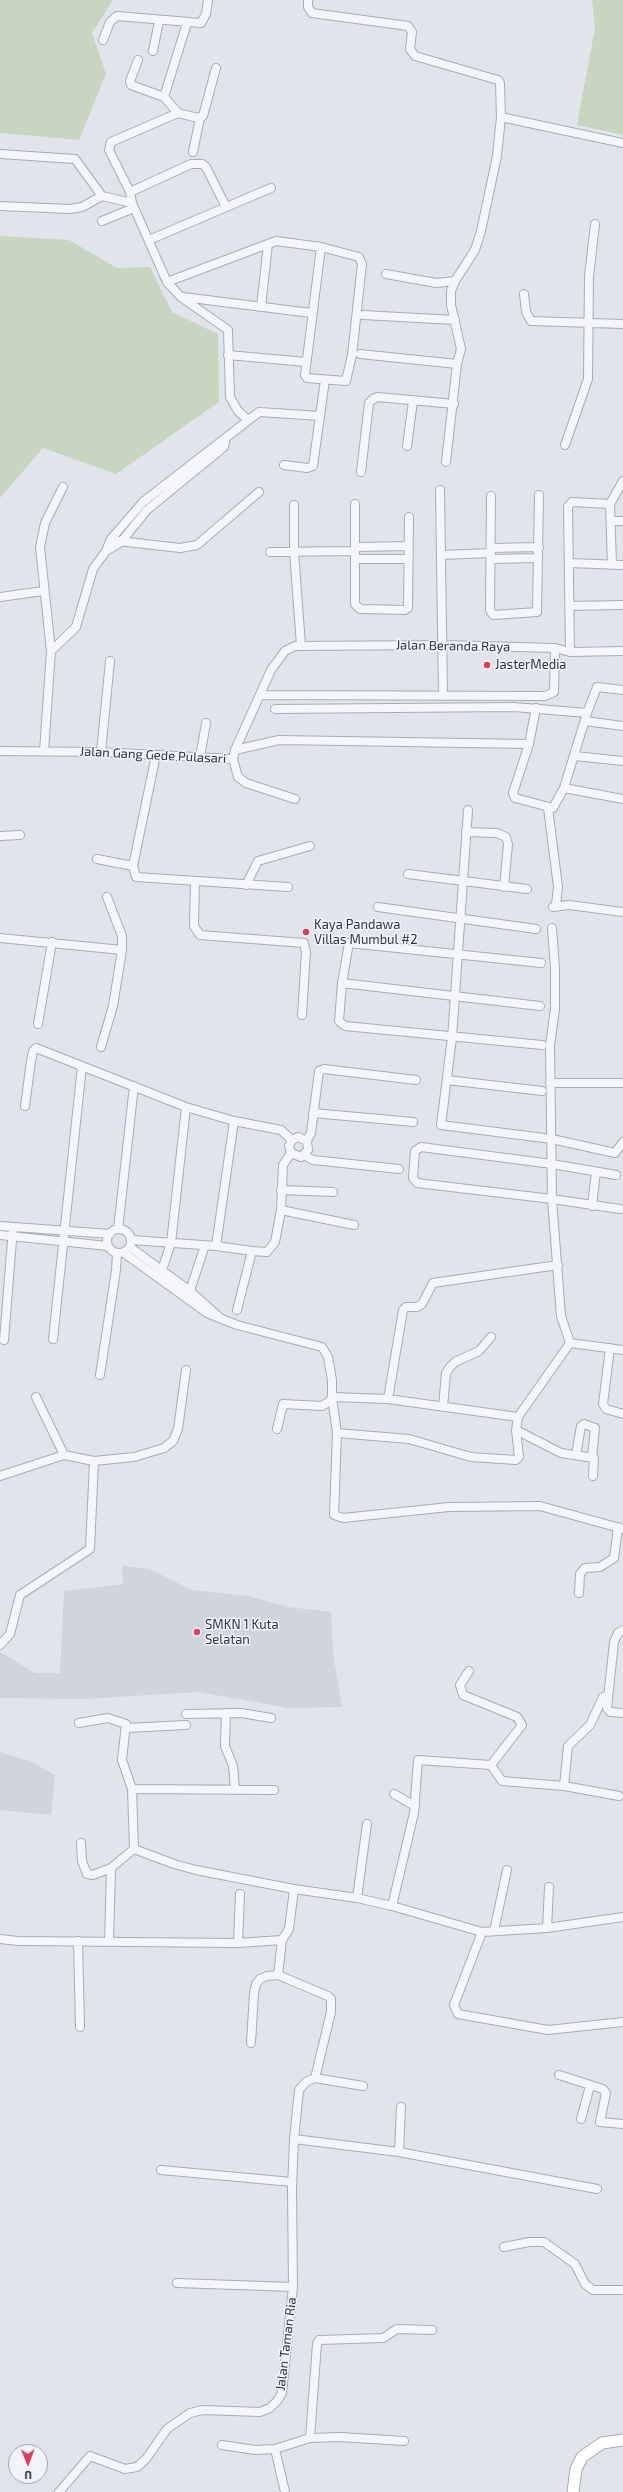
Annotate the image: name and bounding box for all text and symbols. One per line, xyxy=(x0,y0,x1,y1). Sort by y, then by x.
street label: Jalan Beranda Raya xyxy=(396,637,510,655)
place label: JasterMedia xyxy=(495,657,566,673)
marker: JasterMedia xyxy=(482,660,492,670)
street label: Jalan Gang Gede Pulasari xyxy=(79,743,227,767)
place label: Kaya Pandawa Villas Mumbul #2 xyxy=(314,917,417,948)
marker: Kaya Pandawa Villas Mumbul #2 xyxy=(301,927,311,937)
place label: SMKN 1 Kuta Selatan xyxy=(205,1617,279,1648)
marker: SMKN 1 Kuta Selatan xyxy=(192,1627,202,1637)
street label: Jalan Taman Ria xyxy=(273,2296,299,2392)
north arrow xyxy=(8,2444,48,2484)
text: U xyxy=(24,2469,32,2482)

